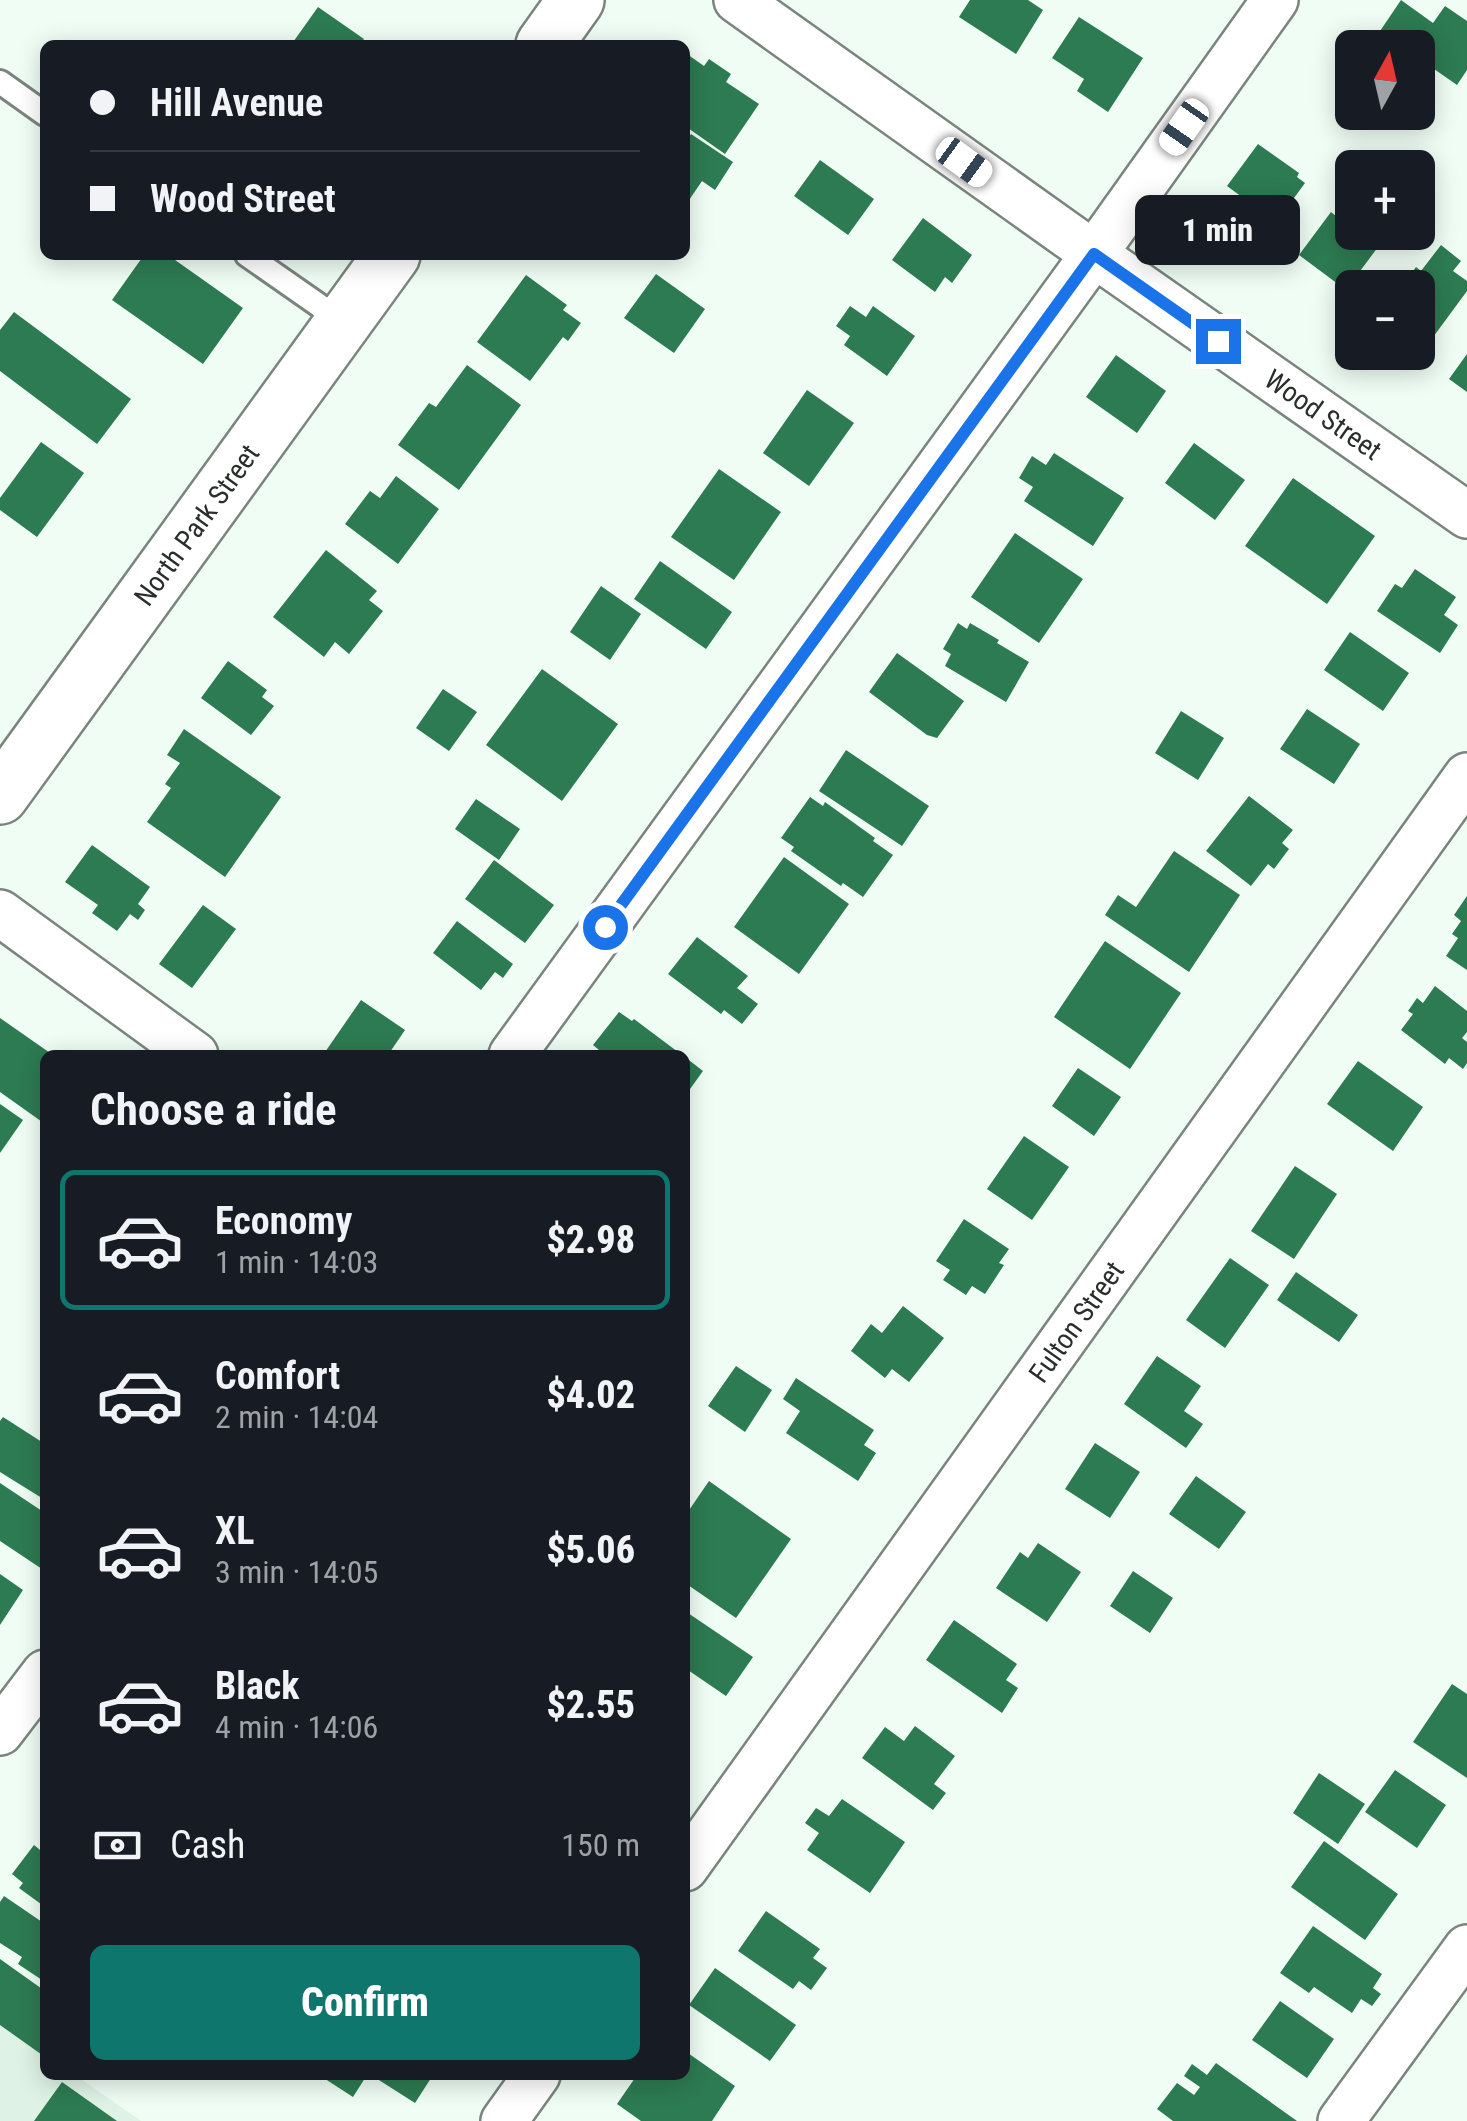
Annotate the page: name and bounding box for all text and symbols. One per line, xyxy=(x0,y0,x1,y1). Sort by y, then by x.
north arrow xyxy=(1335,30,1435,130)
map controls xyxy=(1335,30,1435,370)
text: Hill Avenue xyxy=(150,81,323,125)
car xyxy=(1155,94,1213,160)
car xyxy=(931,132,997,192)
button: + xyxy=(1335,150,1435,250)
text: Wood Street xyxy=(150,177,336,221)
callout: 1 min xyxy=(1136,196,1300,266)
text: 1 min xyxy=(1182,211,1253,249)
button: − xyxy=(1335,270,1435,370)
route end xyxy=(1196,319,1241,364)
street label: Wood Street xyxy=(1259,362,1388,467)
street label: North Park Street xyxy=(127,438,266,612)
route start xyxy=(583,905,628,950)
text: Choose a ride xyxy=(90,1083,337,1136)
icon: car xyxy=(95,1195,185,1285)
text: Economy xyxy=(215,1199,352,1243)
text: $2.98 xyxy=(546,1218,635,1262)
text: 1 min · 14:03 xyxy=(215,1243,378,1281)
street label: Fulton Street xyxy=(1022,1255,1131,1389)
icon: car xyxy=(95,1350,185,1440)
text: Comfort xyxy=(215,1354,340,1398)
text: $4.02 xyxy=(546,1373,635,1417)
text: 2 min · 14:04 xyxy=(215,1398,378,1436)
icon: car xyxy=(95,1505,185,1595)
text: XL xyxy=(215,1509,254,1553)
text: $5.06 xyxy=(546,1528,635,1572)
text: 3 min · 14:05 xyxy=(215,1553,378,1591)
icon: car xyxy=(95,1660,185,1750)
text: Black xyxy=(215,1664,299,1708)
text: $2.55 xyxy=(546,1683,635,1727)
text: 4 min · 14:06 xyxy=(215,1708,378,1746)
icon: cash xyxy=(90,1818,145,1873)
text: Cash xyxy=(170,1823,245,1867)
text: 150 m xyxy=(561,1826,640,1864)
button: Confirm xyxy=(90,1945,640,2060)

